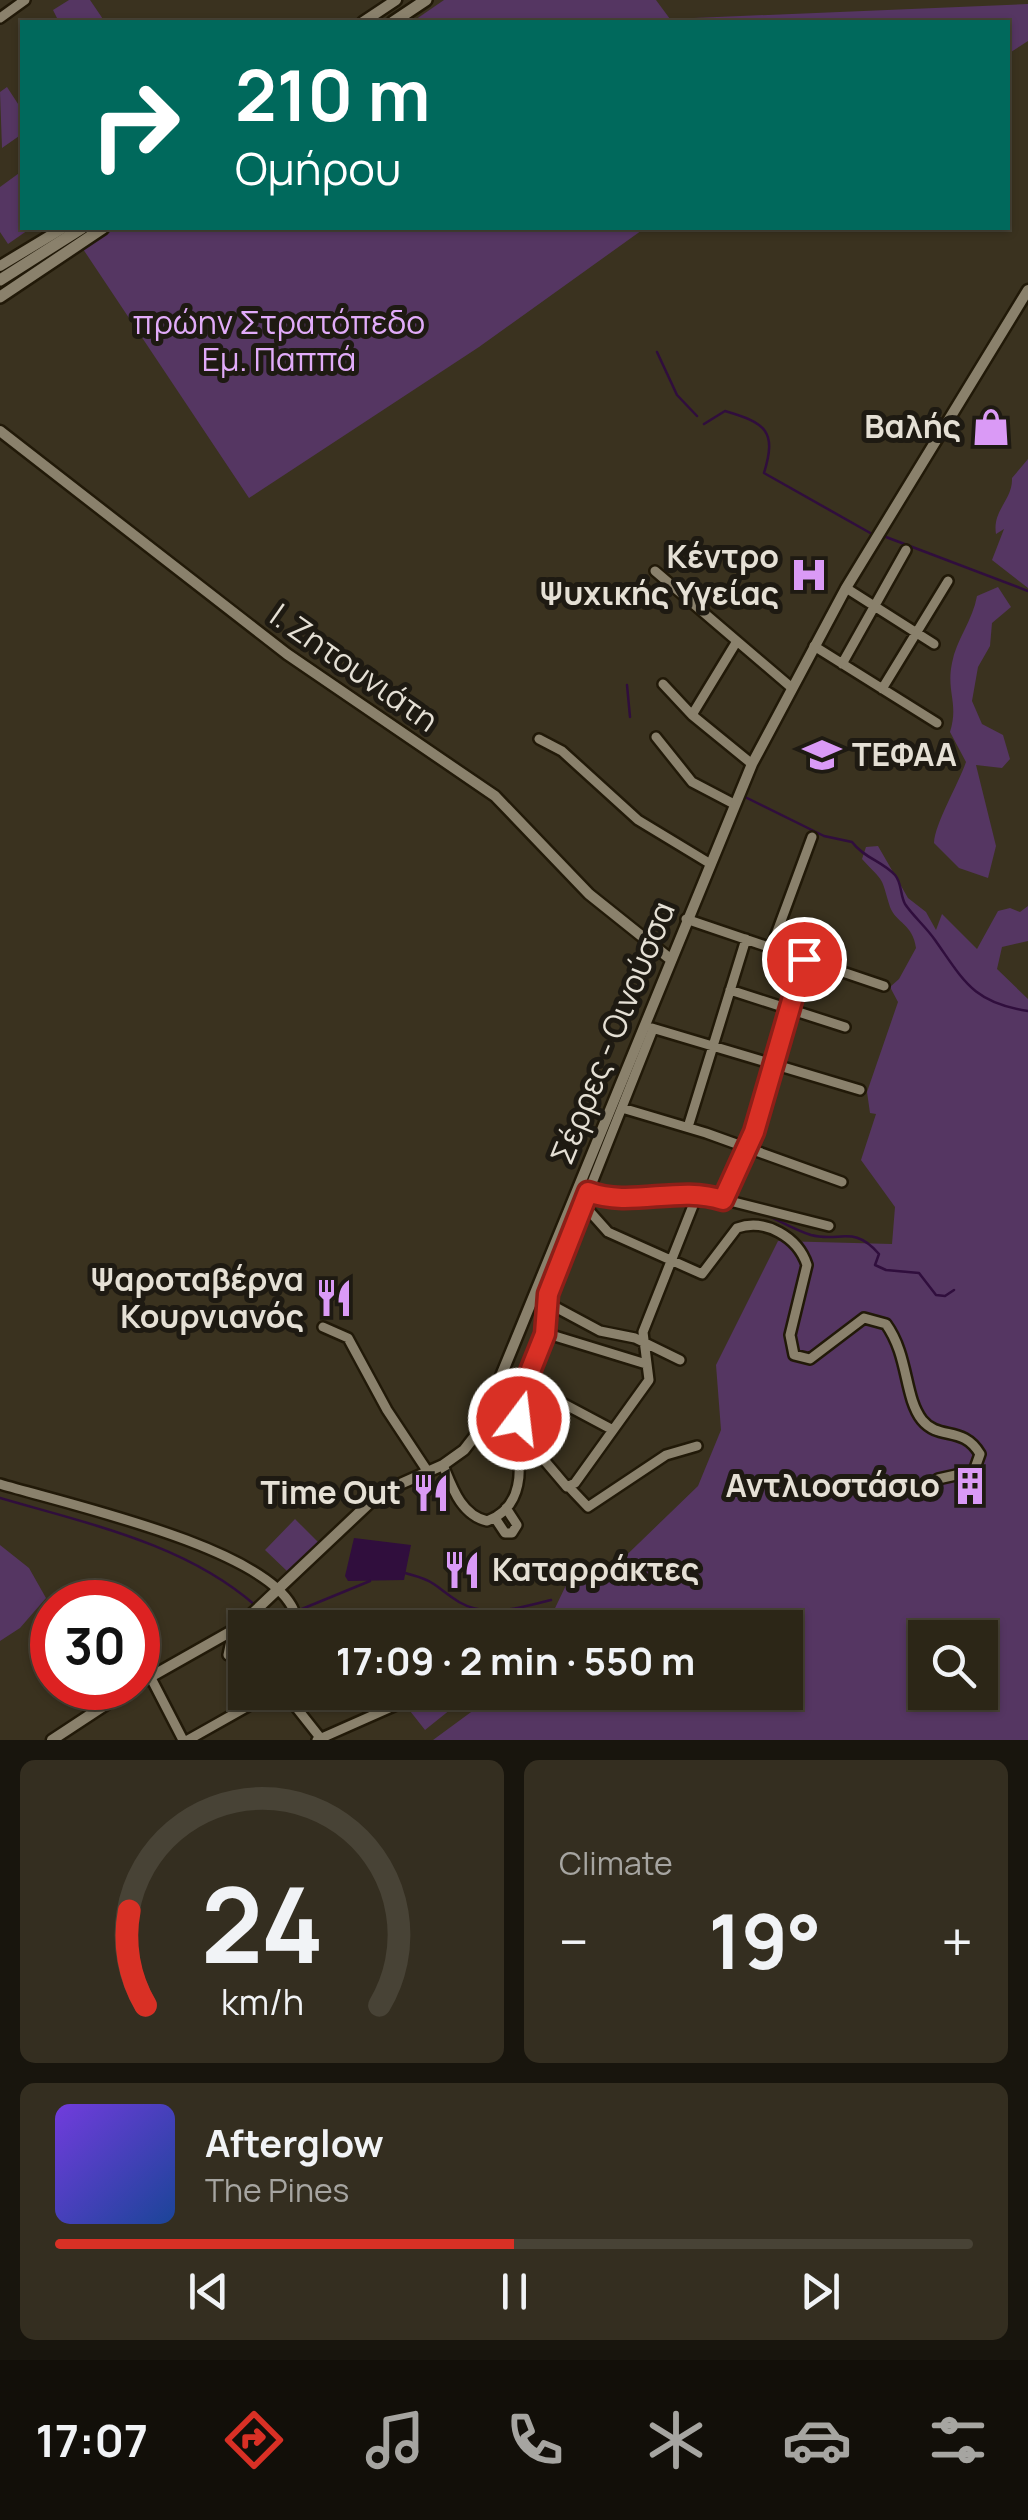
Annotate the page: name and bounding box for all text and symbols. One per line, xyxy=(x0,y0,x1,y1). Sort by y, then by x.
text: 210 m xyxy=(235,46,430,142)
icon: right xyxy=(70,60,200,190)
text: Ομήρου xyxy=(235,137,401,199)
park label: πρώην Στρατόπεδο Εμ. Παππά xyxy=(133,300,425,381)
place label: Βαλής xyxy=(864,404,961,448)
shop icon: Βαλής xyxy=(970,406,1012,448)
place label: Κέντρο Ψυχικής Υγείας xyxy=(539,534,779,615)
hospital icon: Κέντρο Ψυχικής Υγείας xyxy=(788,554,830,596)
street label: Ι. Ζητουνιάτη xyxy=(262,593,447,741)
place label: ΤΕΦΑΑ xyxy=(852,732,957,776)
school or university icon: ΤΕΦΑΑ xyxy=(801,734,843,776)
street label: Σέρρες - Οινούσσα xyxy=(539,895,685,1171)
pin xyxy=(762,917,847,1002)
icon: arrive xyxy=(777,932,832,987)
place label: Ψαροταβέρνα Κουρνιανός xyxy=(90,1257,304,1338)
restaurant icon: Ψαροταβέρνα Κουρνιανός xyxy=(313,1277,355,1319)
position arrow xyxy=(467,1367,571,1471)
place label: Αντλιοστάσιο xyxy=(725,1463,940,1507)
building icon: Αντλιοστάσιο xyxy=(949,1465,991,1507)
place label: Time Out xyxy=(261,1470,401,1514)
restaurant icon: Time Out xyxy=(410,1472,452,1514)
place label: Καταρράκτες xyxy=(492,1547,699,1591)
restaurant icon: Καταρράκτες xyxy=(441,1549,483,1591)
speed limit sign: 30 xyxy=(30,1580,160,1710)
map controls xyxy=(908,1620,998,1710)
button: search xyxy=(908,1620,998,1710)
text: 17:09 · 2 min · 550 m xyxy=(336,1634,695,1686)
text: Climate xyxy=(559,1841,673,1885)
text: 24 xyxy=(200,1852,324,1994)
text: 19° xyxy=(708,1889,822,1992)
text: − xyxy=(559,1903,589,1979)
text: + xyxy=(941,1903,973,1979)
text: km/h xyxy=(220,1977,304,2026)
text: Afterglow xyxy=(205,2116,384,2168)
text: The Pines xyxy=(205,2168,349,2212)
icon: previous xyxy=(181,2264,236,2319)
icon: pause xyxy=(487,2264,542,2319)
icon: next xyxy=(793,2264,848,2319)
icon: directions xyxy=(219,2405,289,2475)
icon: music xyxy=(360,2405,430,2475)
icon: phone xyxy=(500,2405,570,2475)
icon: climate xyxy=(641,2405,711,2475)
icon: car xyxy=(782,2405,852,2475)
icon: filters xyxy=(923,2405,993,2475)
text: 17:07 xyxy=(35,2409,148,2471)

